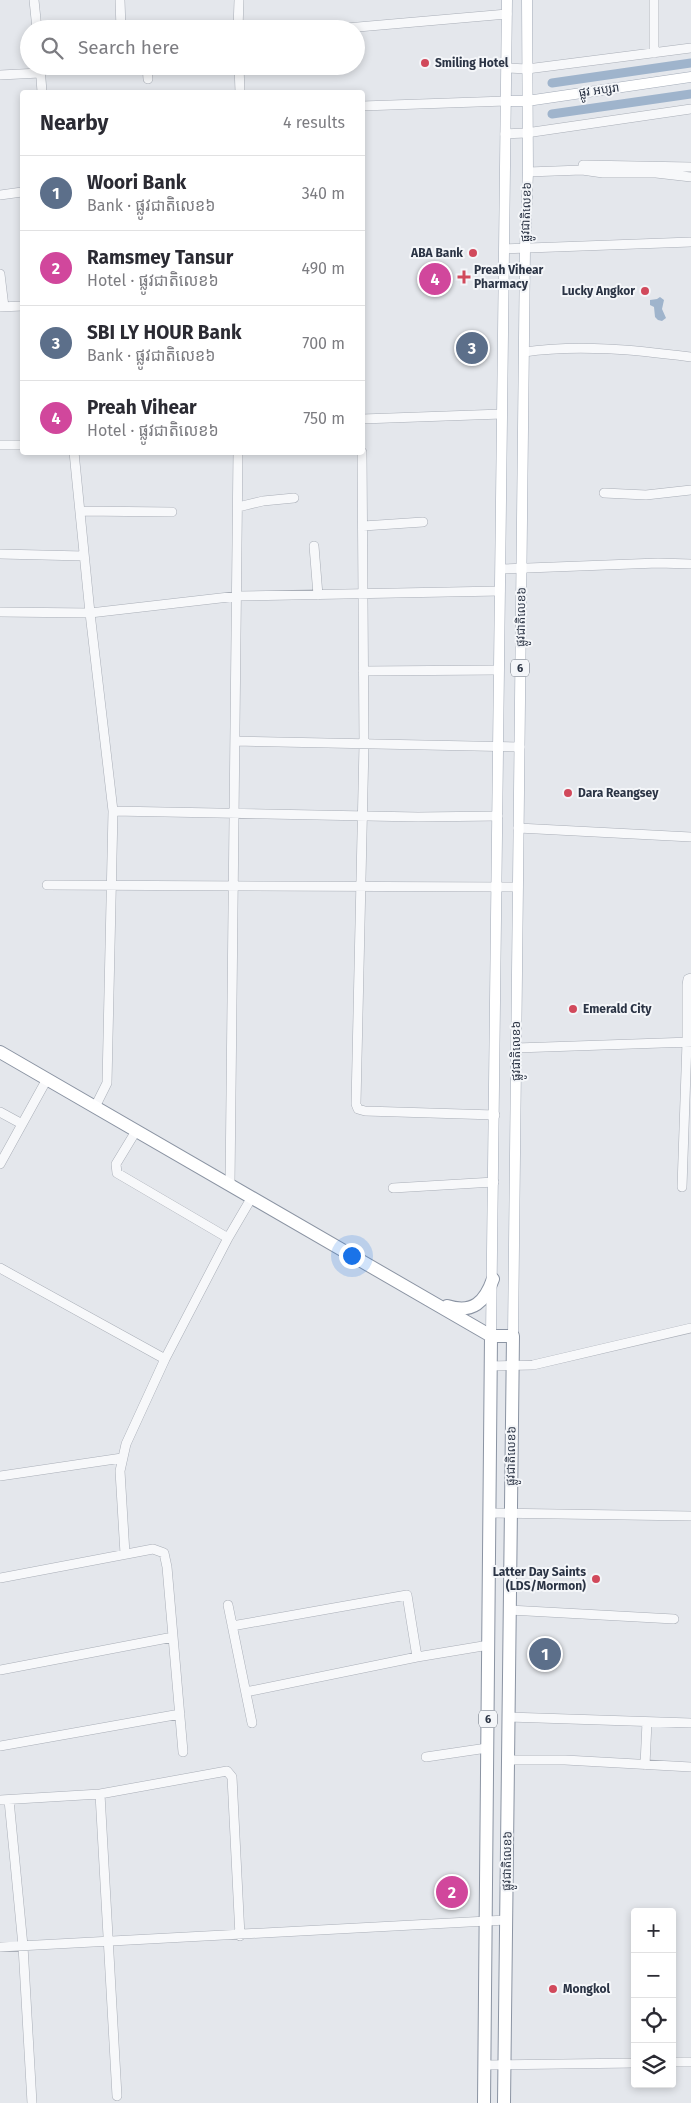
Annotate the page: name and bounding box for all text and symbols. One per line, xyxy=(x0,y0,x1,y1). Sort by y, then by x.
search box xyxy=(20,20,365,75)
icon: search xyxy=(38,34,66,62)
text: Search here xyxy=(78,36,179,59)
place label: Smiling Hotel xyxy=(435,56,509,70)
marker: Smiling Hotel xyxy=(419,57,431,69)
street label: ផ្លូវ អប្សរា xyxy=(578,80,621,103)
text: Nearby xyxy=(40,110,108,136)
text: 4 results xyxy=(283,113,345,132)
text: Woori Bank xyxy=(87,171,186,194)
street label: ផ្លូវជាតិលេខ៦ xyxy=(518,182,538,242)
text: 1 xyxy=(52,184,60,203)
text: 340 m xyxy=(302,184,345,203)
text: Bank · ផ្លូវជាតិលេខ៦ xyxy=(87,196,215,215)
text: Ramsmey Tansur xyxy=(87,246,233,269)
place label: ABA Bank xyxy=(410,246,463,260)
marker: ABA Bank xyxy=(467,247,479,259)
text: 2 xyxy=(52,259,60,278)
text: 490 m xyxy=(302,259,345,278)
pin: 4 xyxy=(419,260,451,298)
place label: Preah Vihear Pharmacy xyxy=(474,263,543,291)
text: Hotel · ផ្លូវជាតិលេខ៦ xyxy=(87,271,219,290)
marker: Preah Vihear Pharmacy xyxy=(458,271,470,283)
place label: Lucky Angkor xyxy=(562,284,635,298)
marker: Lucky Angkor xyxy=(639,285,651,297)
text: SBI LY HOUR Bank xyxy=(87,321,241,344)
pin: 3 xyxy=(456,329,488,367)
text: 3 xyxy=(52,334,60,353)
text: 700 m xyxy=(302,334,345,353)
text: Bank · ផ្លូវជាតិលេខ៦ xyxy=(87,346,215,365)
text: Preah Vihear xyxy=(87,396,197,419)
text: 4 xyxy=(51,409,61,428)
text: 750 m xyxy=(303,409,345,428)
text: Hotel · ផ្លូវជាតិលេខ៦ xyxy=(87,421,219,440)
street label: ផ្លូវជាតិលេខ៦ xyxy=(513,587,532,647)
road number: 6 xyxy=(511,660,529,676)
place label: Dara Reangsey xyxy=(578,786,659,800)
marker: Dara Reangsey xyxy=(562,787,574,799)
place label: Emerald City xyxy=(583,1002,652,1016)
marker: Emerald City xyxy=(567,1003,579,1015)
street label: ផ្លូវជាតិលេខ៦ xyxy=(509,1021,527,1081)
your location xyxy=(339,1243,365,1269)
street label: ផ្លូវជាតិលេខ៦ xyxy=(503,1426,522,1486)
place label: Latter Day Saints (LDS/Mormon) xyxy=(493,1565,586,1593)
marker: Latter Day Saints (LDS/Mormon) xyxy=(590,1573,602,1585)
pin: 1 xyxy=(529,1635,561,1673)
road number: 6 xyxy=(479,1710,497,1728)
street label: ផ្លូវជាតិលេខ៦ xyxy=(499,1831,518,1891)
pin: 2 xyxy=(436,1873,468,1911)
map controls xyxy=(631,1908,676,2088)
button: + xyxy=(631,1908,676,1953)
button: − xyxy=(631,1953,676,1998)
place label: Mongkol xyxy=(563,1982,610,1996)
marker: Mongkol xyxy=(547,1983,559,1995)
button: locate xyxy=(631,1998,676,2043)
button: layers xyxy=(631,2043,676,2088)

